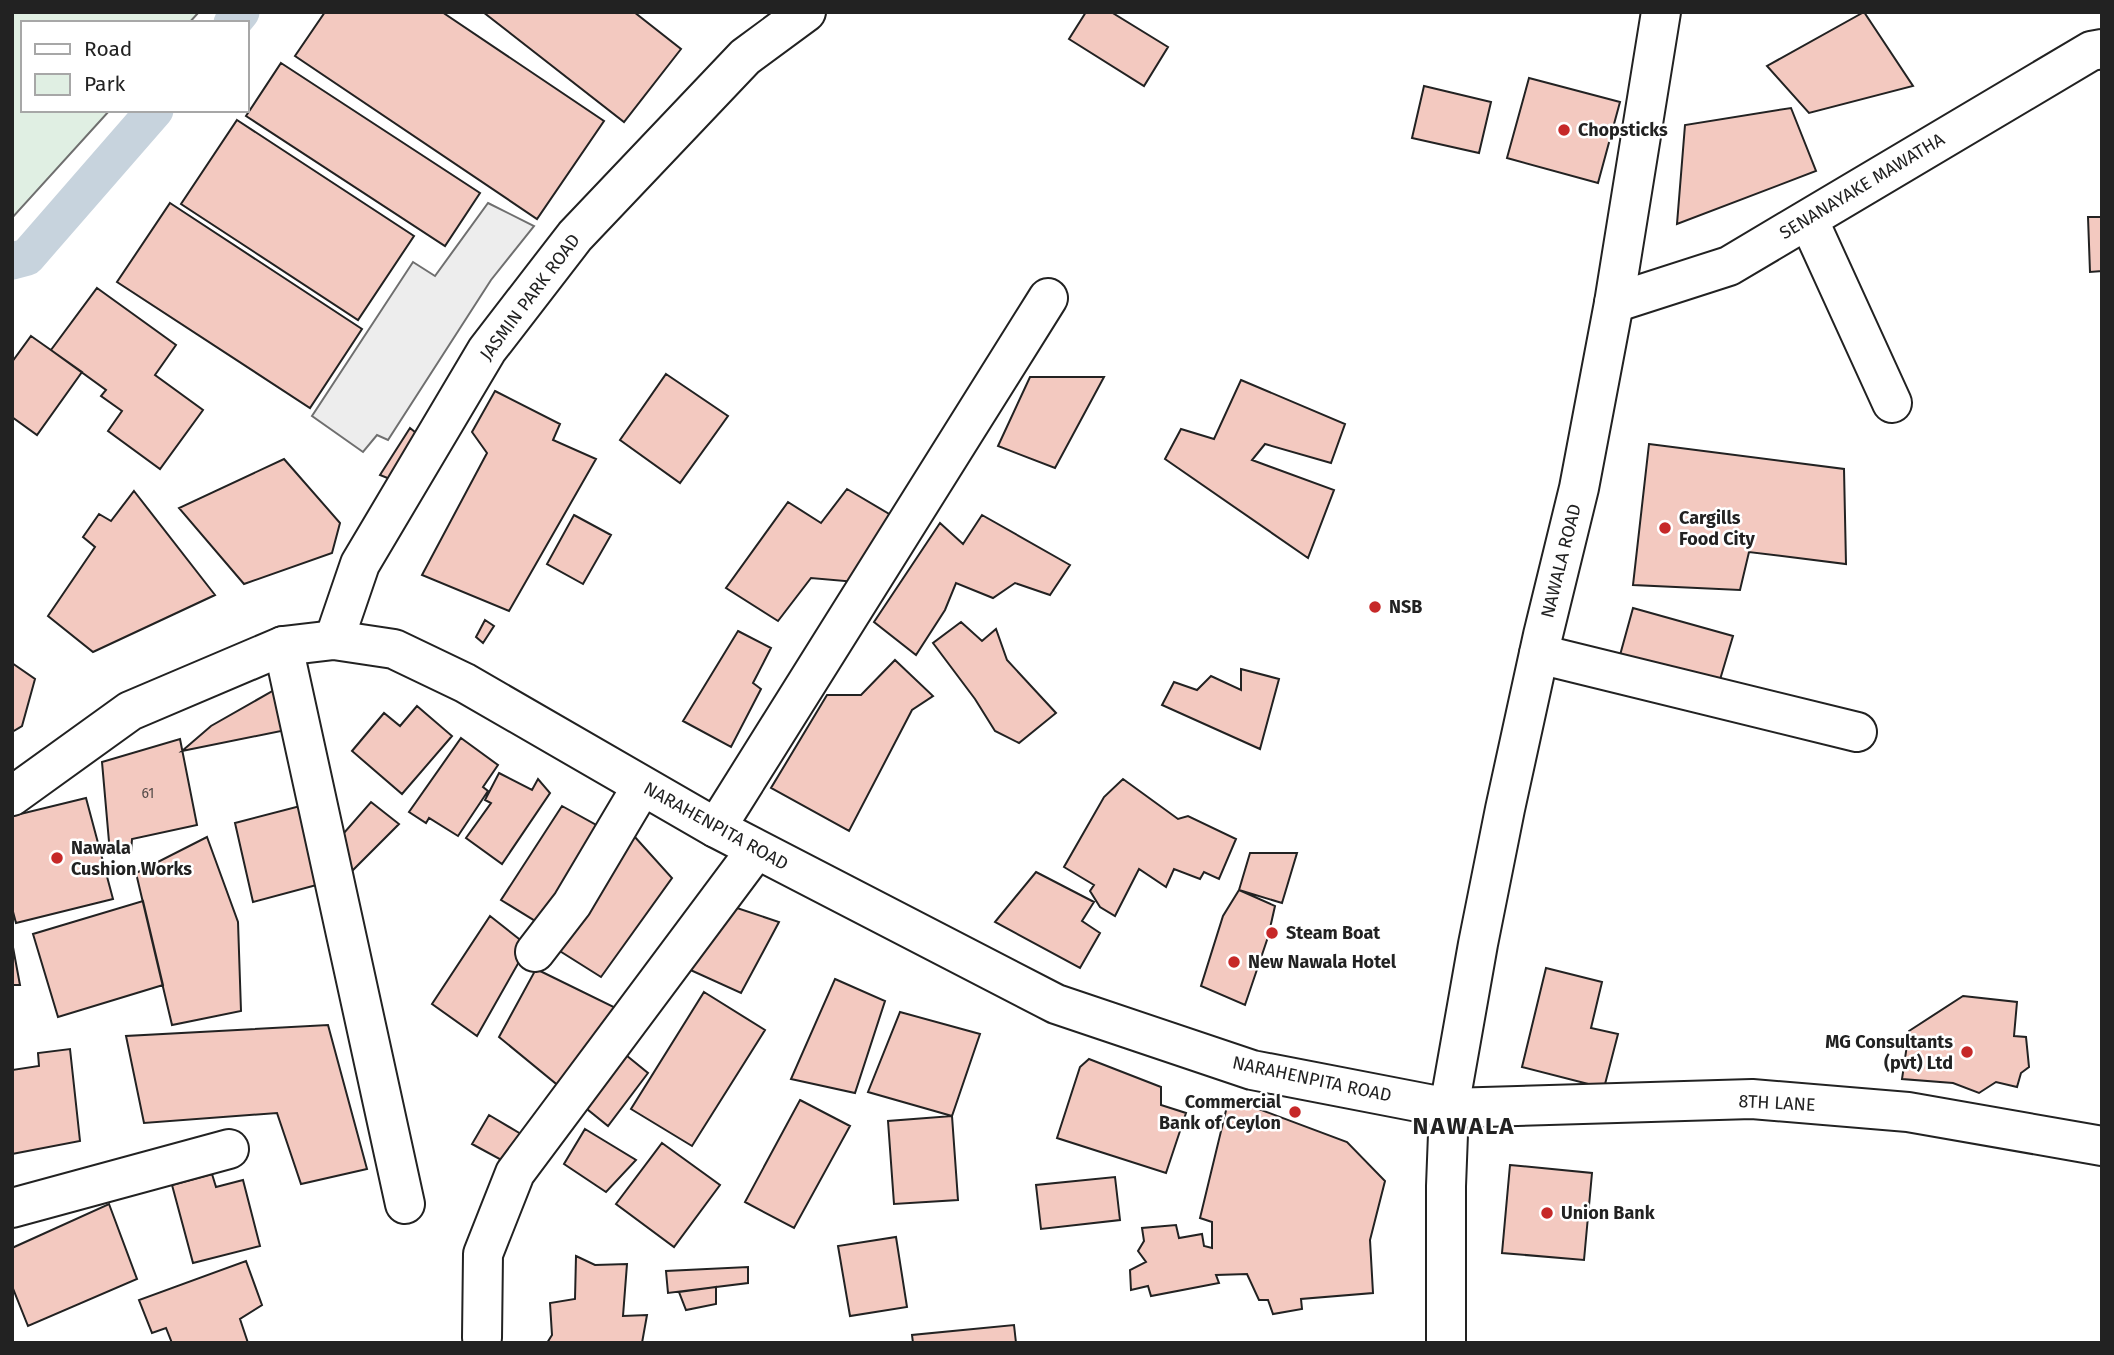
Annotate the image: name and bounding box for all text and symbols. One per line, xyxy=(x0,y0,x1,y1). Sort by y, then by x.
legend xyxy=(21,21,248,112)
text: Road xyxy=(84,36,132,62)
text: Park xyxy=(84,71,126,97)
place label: Chopsticks xyxy=(1578,119,1668,141)
marker: Chopsticks xyxy=(1556,122,1572,138)
street label: SENANAYAKE MAWATHA xyxy=(1776,128,1949,244)
street label: JASMIN PARK ROAD xyxy=(475,229,585,365)
street label: NAWALA ROAD xyxy=(1536,502,1586,620)
place label: Cargills Food City xyxy=(1679,507,1756,550)
marker: Cargills Food City xyxy=(1657,520,1673,536)
place label: NSB xyxy=(1389,596,1422,618)
marker: NSB xyxy=(1367,599,1383,615)
street label: NARAHENPITA ROAD xyxy=(640,777,792,875)
house number: 61 xyxy=(142,785,154,802)
place label: Nawala Cushion Works xyxy=(71,837,192,880)
marker: Nawala Cushion Works xyxy=(49,850,65,866)
place label: Steam Boat xyxy=(1286,922,1381,944)
marker: Steam Boat xyxy=(1264,925,1280,941)
place label: New Nawala Hotel xyxy=(1248,951,1397,973)
marker: New Nawala Hotel xyxy=(1226,954,1242,970)
place label: MG Consultants (pvt) Ltd xyxy=(1825,1031,1953,1074)
marker: MG Consultants (pvt) Ltd xyxy=(1959,1044,1975,1060)
street label: NARAHENPITA ROAD xyxy=(1230,1051,1394,1107)
street label: 8TH LANE xyxy=(1738,1090,1816,1116)
place label: Commercial Bank of Ceylon xyxy=(1159,1091,1282,1134)
marker: Commercial Bank of Ceylon xyxy=(1287,1104,1303,1120)
district label: NAWALA xyxy=(1412,1112,1516,1140)
place label: Union Bank xyxy=(1561,1202,1656,1224)
marker: Union Bank xyxy=(1539,1205,1555,1221)

